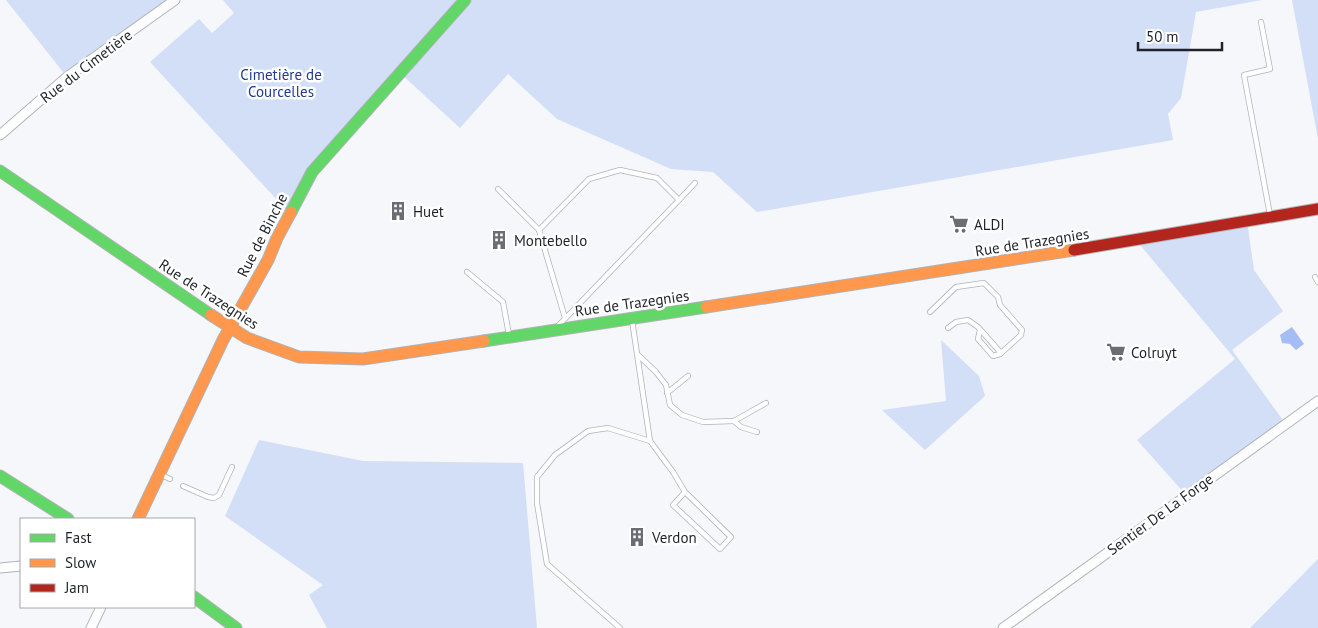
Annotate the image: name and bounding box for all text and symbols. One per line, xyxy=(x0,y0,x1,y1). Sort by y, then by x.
scale bar xyxy=(1138,20,1222,52)
street label: Rue du Cimetière xyxy=(36,25,136,107)
text: 50 m xyxy=(1146,27,1179,46)
park label: Cimetière de Courcelles xyxy=(240,65,322,101)
street label: Rue de Binche xyxy=(233,190,291,280)
building icon: Huet xyxy=(387,200,409,222)
place label: Huet xyxy=(413,202,444,221)
supermarket icon: ALDI xyxy=(948,213,970,235)
place label: ALDI xyxy=(974,215,1005,234)
street label: Rue de Trazegnies xyxy=(974,224,1090,260)
building icon: Montebello xyxy=(488,229,510,251)
place label: Montebello xyxy=(514,231,587,250)
street label: Rue de Trazegnies xyxy=(156,255,262,333)
street label: Rue de Trazegnies xyxy=(574,286,690,320)
supermarket icon: Colruyt xyxy=(1105,341,1127,363)
place label: Colruyt xyxy=(1131,343,1177,362)
street label: Sentier De La Forge xyxy=(1103,469,1217,559)
legend xyxy=(20,518,195,608)
building icon: Verdon xyxy=(626,526,648,548)
text: Fast xyxy=(65,528,92,547)
place label: Verdon xyxy=(651,528,697,547)
text: Slow xyxy=(65,553,96,572)
text: Jam xyxy=(64,578,89,597)

